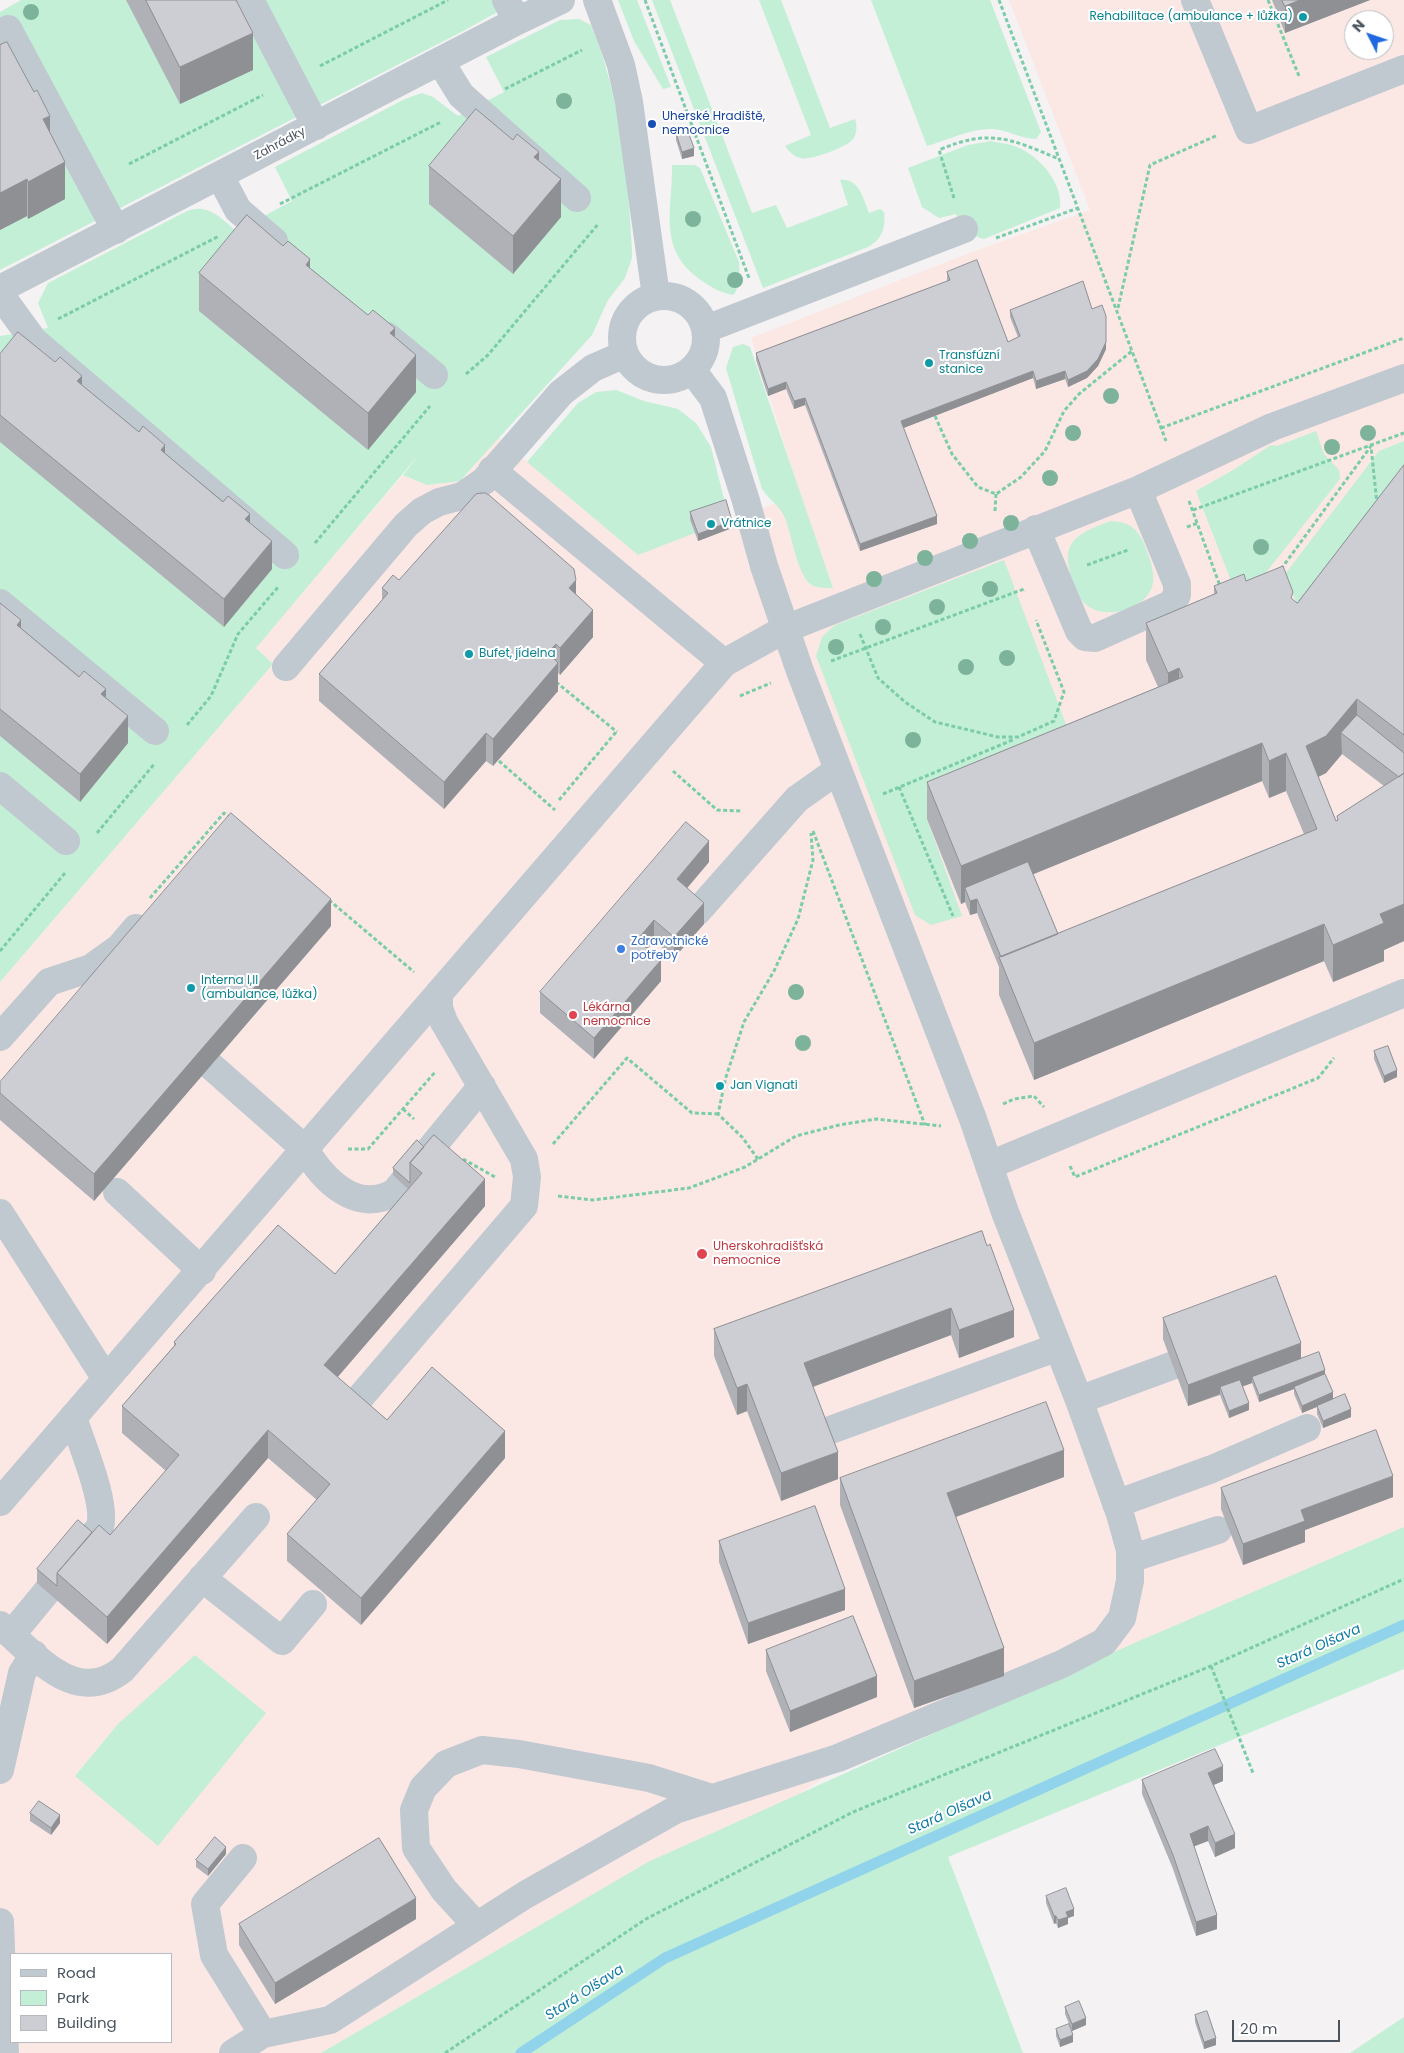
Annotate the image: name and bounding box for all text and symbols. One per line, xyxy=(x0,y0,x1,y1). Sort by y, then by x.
place label: Rehabilitace (ambulance + lůžka) xyxy=(1089,10,1293,24)
north arrow xyxy=(1344,10,1394,60)
marker: Rehabilitace (ambulance + lůžka) xyxy=(1297,11,1309,23)
text: N xyxy=(1347,15,1369,36)
place label: Uherské Hradiště, nemocnice xyxy=(662,110,765,138)
marker: Uherské Hradiště, nemocnice xyxy=(646,118,658,130)
street label: Zahrádky xyxy=(252,125,308,163)
place label: Transfúzní stanice xyxy=(939,349,1000,377)
marker: Transfúzní stanice xyxy=(923,357,935,369)
place label: Vrátnice xyxy=(721,517,771,531)
marker: Vrátnice xyxy=(705,518,717,530)
place label: Bufet, jídelna xyxy=(479,647,556,661)
marker: Bufet, jídelna xyxy=(463,648,475,660)
place label: Zdravotnické potřeby xyxy=(631,935,709,963)
marker: Zdravotnické potřeby xyxy=(615,943,627,955)
place label: Interna I,II (ambulance, lůžka) xyxy=(201,974,318,1002)
marker: Interna I,II (ambulance, lůžka) xyxy=(185,982,197,994)
place label: Lékárna nemocnice xyxy=(583,1001,651,1029)
marker: Lékárna nemocnice xyxy=(567,1009,579,1021)
place label: Jan Vignati xyxy=(730,1079,798,1093)
marker: Jan Vignati xyxy=(714,1080,726,1092)
place label: Uherskohradišťská nemocnice xyxy=(713,1240,823,1268)
marker: Uherskohradišťská nemocnice xyxy=(695,1247,709,1261)
water label: Stará Olšava xyxy=(1274,1621,1364,1673)
water label: Stará Olšava xyxy=(905,1787,995,1839)
legend xyxy=(10,1953,172,2043)
water label: Stará Olšava xyxy=(543,1961,627,2025)
text: Road xyxy=(57,1962,96,1983)
text: Park xyxy=(57,1987,89,2008)
scale bar xyxy=(1234,2010,1342,2042)
text: Building xyxy=(57,2012,117,2033)
text: 20 m xyxy=(1240,2018,1278,2039)

